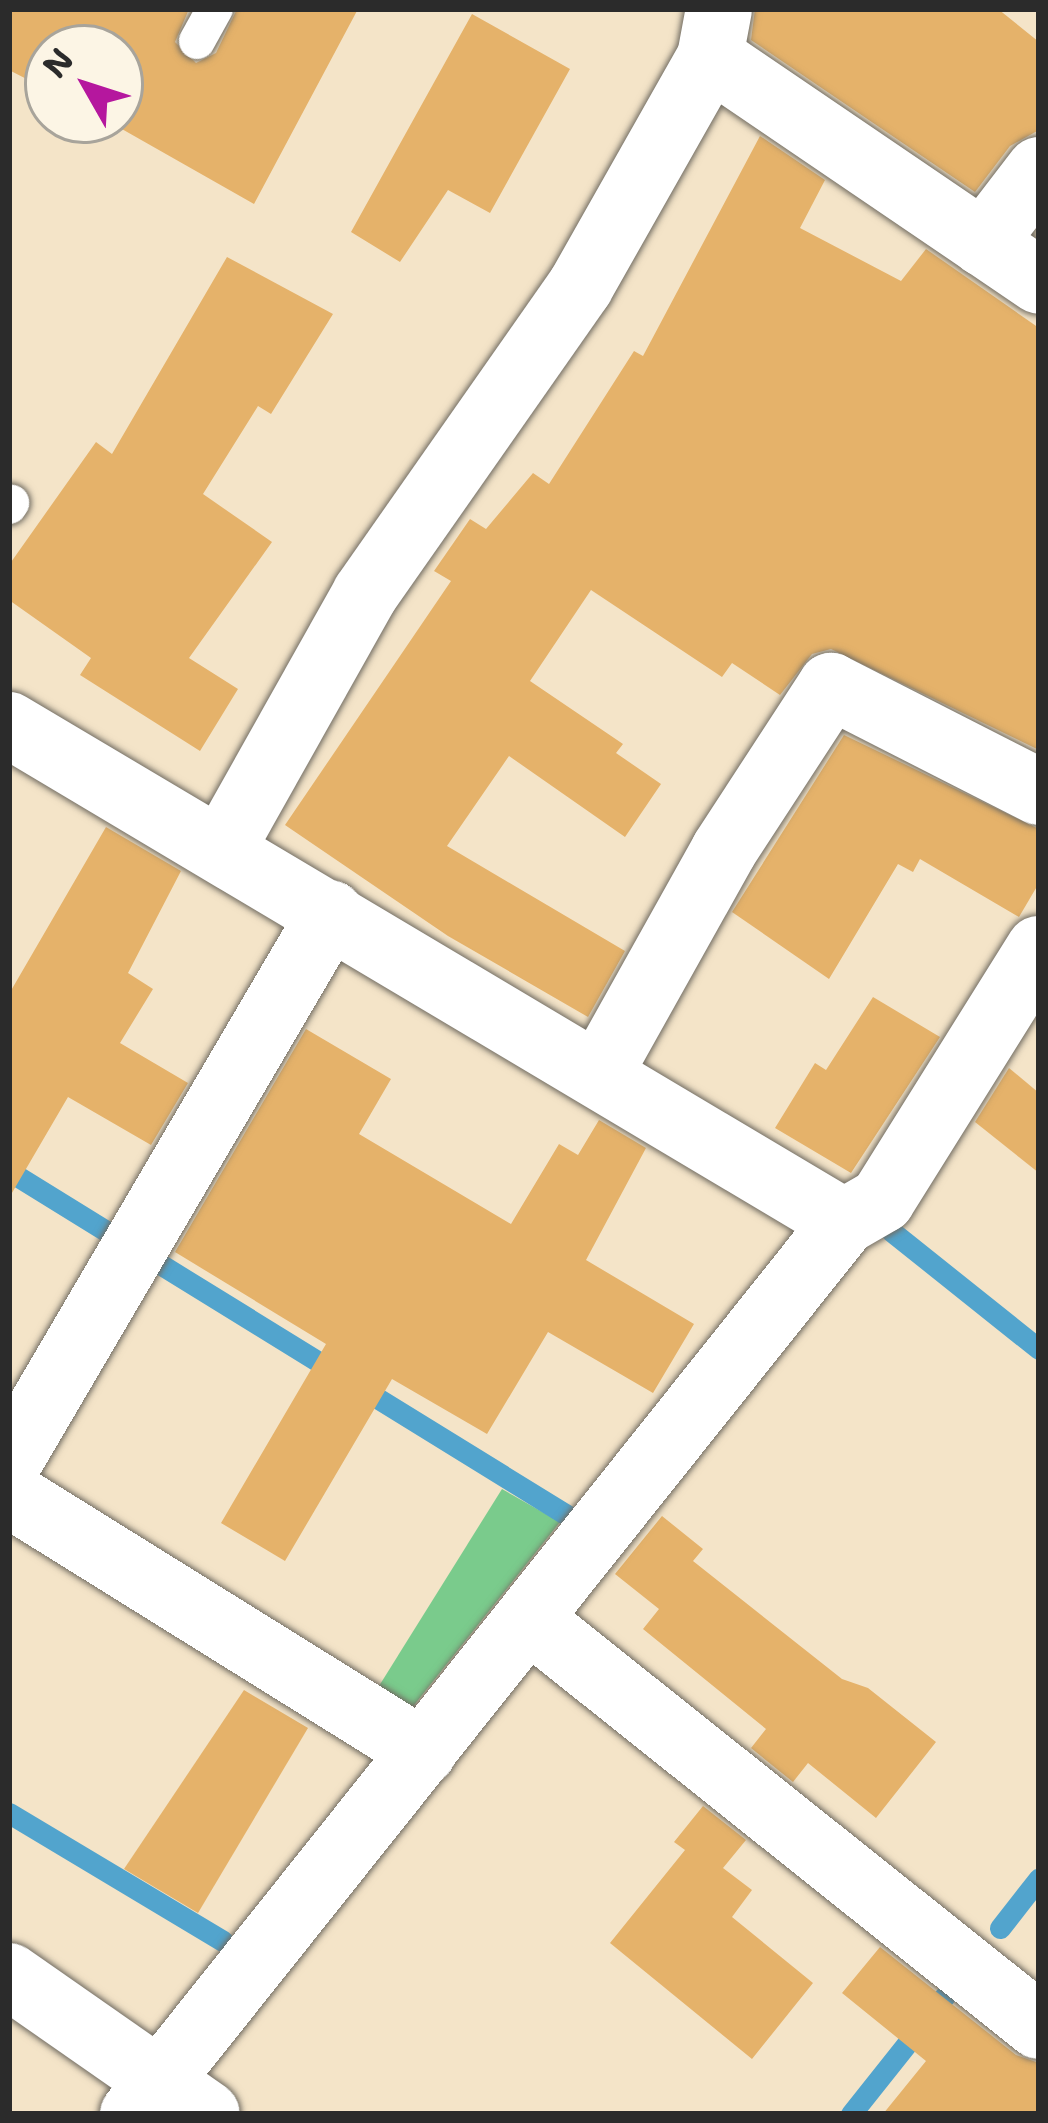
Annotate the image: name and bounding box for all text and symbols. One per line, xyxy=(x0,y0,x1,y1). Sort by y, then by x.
north arrow xyxy=(24,24,144,144)
text: N xyxy=(32,39,84,87)

